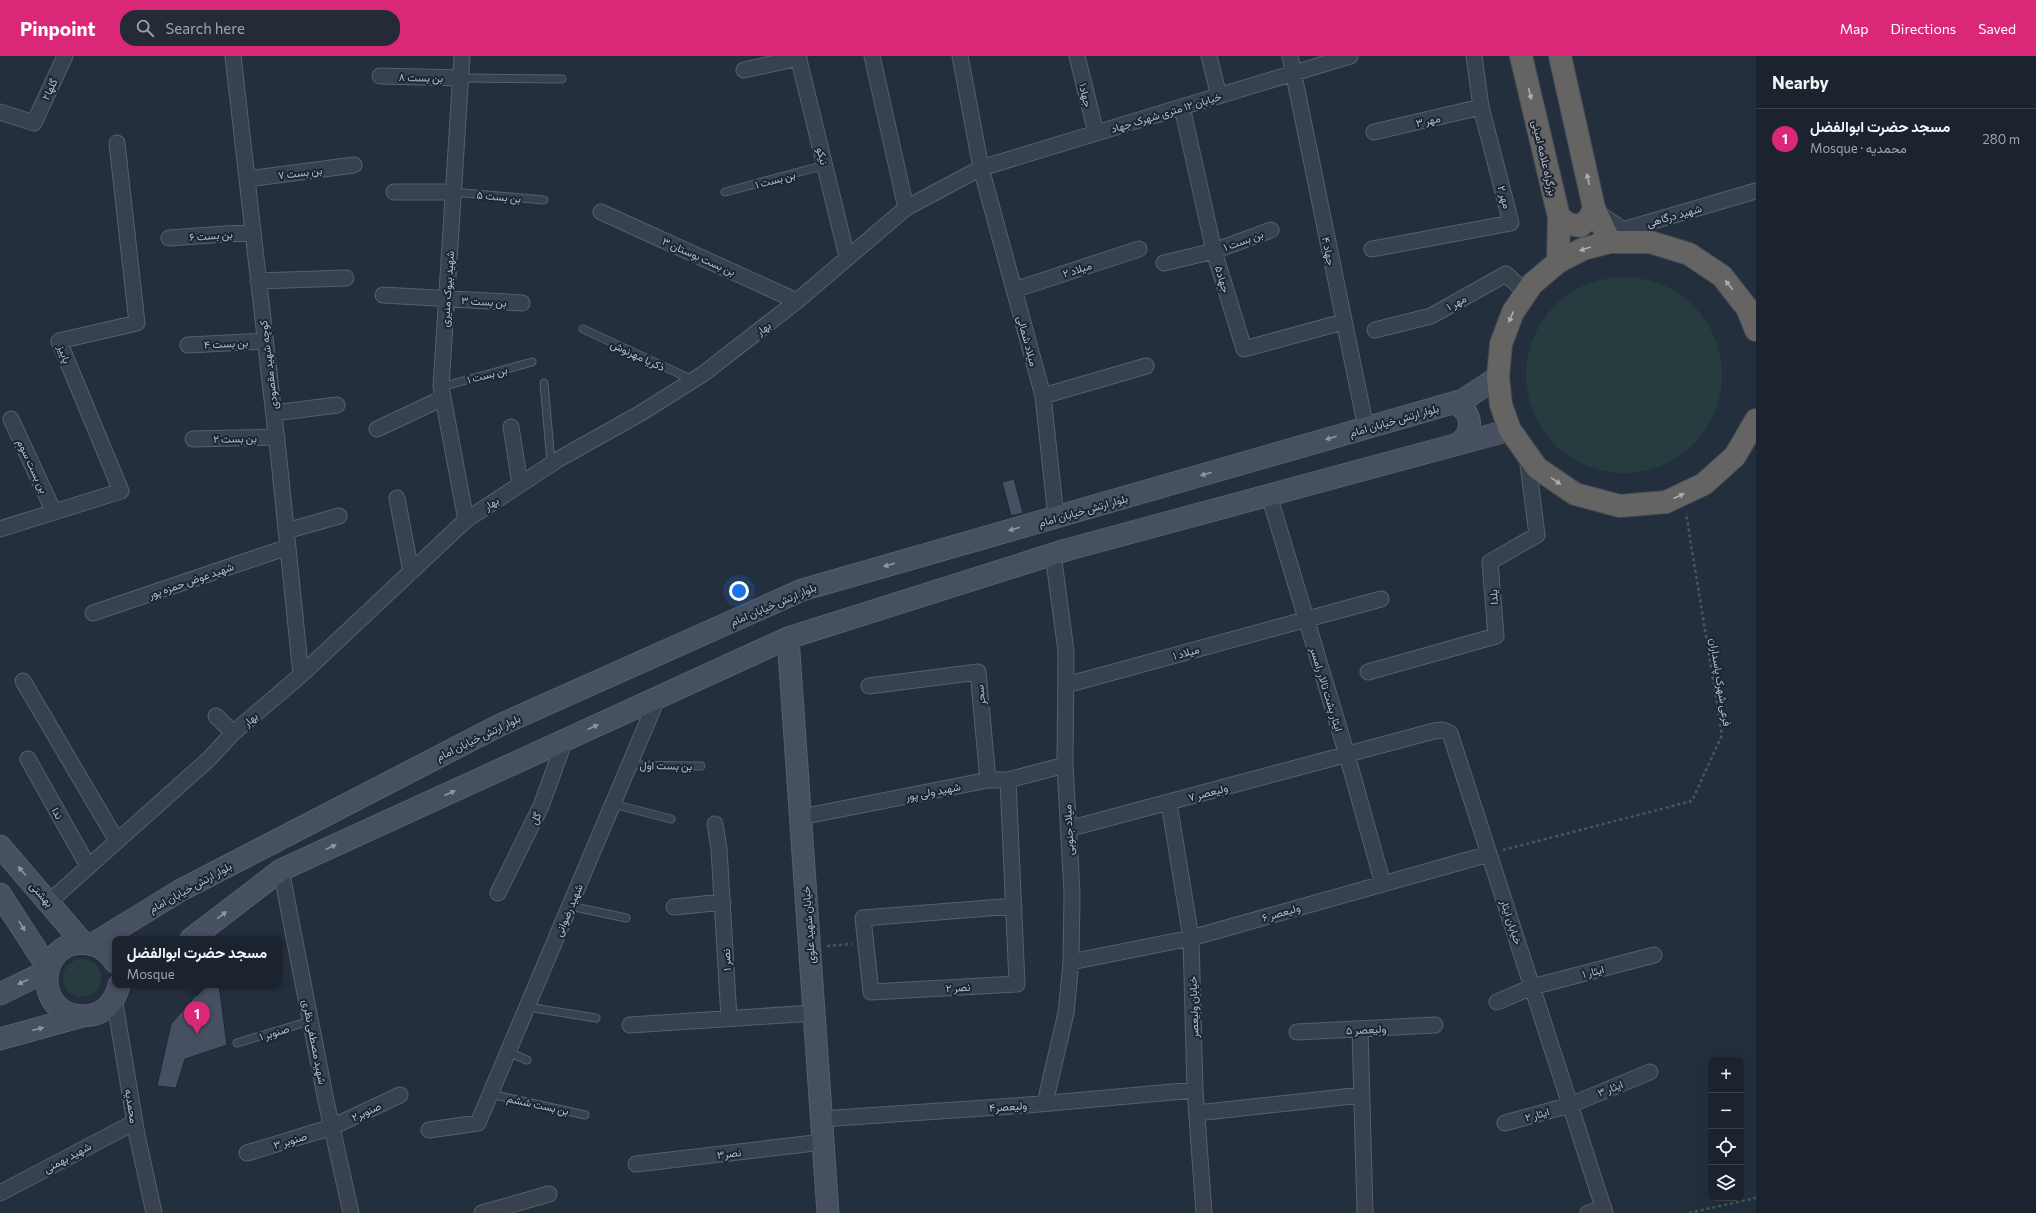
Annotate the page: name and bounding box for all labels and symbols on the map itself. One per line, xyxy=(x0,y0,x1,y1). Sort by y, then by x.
street label: بن بست ۸ xyxy=(399,70,443,85)
street label: گلها۲ xyxy=(38,76,61,102)
street label: جهاد۱ xyxy=(1076,82,1095,109)
one-way arrow xyxy=(1528,88,1534,100)
street label: خیابان ۱۲ متری شهرک جهاد xyxy=(1109,89,1223,136)
street label: مهر ۳ xyxy=(1414,111,1442,130)
street label: بزرگراه علامه امینی xyxy=(1529,119,1560,197)
street label: نیکو xyxy=(814,146,831,166)
street label: بن بست ۷ xyxy=(277,163,323,182)
street label: بن بست ۱ xyxy=(753,167,797,192)
one-way arrow xyxy=(1585,173,1591,185)
street label: مهر ۲ xyxy=(1495,184,1514,210)
street label: بن بست ۵ xyxy=(476,188,522,205)
street label: شهید درگاهی xyxy=(1645,201,1704,230)
street label: بن بست ۶ xyxy=(189,227,233,244)
street label: بن بست ۱ xyxy=(1221,227,1265,254)
street label: بن بست بوستان ۳ xyxy=(660,234,738,279)
street label: جهاد ۴ xyxy=(1319,235,1338,267)
one-way arrow xyxy=(1579,247,1591,253)
street label: شهید بیوک منیری xyxy=(438,250,457,328)
street label: میلاد ۲ xyxy=(1061,258,1094,281)
street label: جهاد۵ xyxy=(1212,264,1233,294)
one-way arrow xyxy=(1725,280,1733,291)
street label: مهر ۱ xyxy=(1444,291,1469,314)
street label: بن بست ۳ xyxy=(461,293,507,310)
one-way arrow xyxy=(1508,311,1514,323)
street label: میلاد شمالی xyxy=(1014,314,1041,368)
street label: بهار xyxy=(752,318,774,339)
street label: کوچه شهید مقصودی xyxy=(256,319,282,410)
street label: بن بست ۴ xyxy=(203,335,249,352)
street label: ذکریا مهرنوش xyxy=(608,337,667,374)
street label: پاییز xyxy=(53,342,74,366)
street label: بن بست ۱ xyxy=(465,362,509,387)
street label: بلوار ارتش خیابان امام xyxy=(1348,401,1441,441)
street label: بن بست ۲ xyxy=(213,431,257,446)
one-way arrow xyxy=(1324,435,1336,441)
street label: بن بست سوم xyxy=(13,437,51,496)
one-way arrow xyxy=(1199,471,1211,477)
one-way arrow xyxy=(1550,477,1561,485)
street label: بلوار ارتش خیابان امام xyxy=(1037,491,1130,531)
street label: بهار xyxy=(480,493,502,514)
one-way arrow xyxy=(1673,493,1684,499)
one-way arrow xyxy=(1007,526,1019,532)
street label: شهید عوض حمزه پور xyxy=(146,559,236,603)
one-way arrow xyxy=(882,562,894,568)
street label: بلوار ارتش خیابان امام xyxy=(728,580,819,630)
your location xyxy=(729,581,749,601)
street label: یلدا xyxy=(1486,589,1501,605)
street label: فرعی شهرک پاسداران xyxy=(1706,637,1734,727)
street label: میلاد ۱ xyxy=(1171,642,1201,663)
street label: ایثار پشت تالار رامسر xyxy=(1306,644,1346,733)
street label: سحر xyxy=(972,684,989,707)
street label: بهار xyxy=(239,709,261,730)
street label: بلوار ارتش خیابان امام xyxy=(434,711,523,765)
one-way arrow xyxy=(588,724,599,730)
street label: بن بست اول xyxy=(640,758,692,773)
street label: شهید ولی پور xyxy=(903,779,962,805)
street label: ولیعصر ۷ xyxy=(1187,780,1230,805)
one-way arrow xyxy=(444,790,455,796)
street label: میلاد جنوبی xyxy=(1060,804,1077,856)
street label: ندا xyxy=(50,805,66,821)
street label: گل xyxy=(526,809,545,827)
one-way arrow xyxy=(326,844,337,850)
street label: بلوار ارتش خیابان امام xyxy=(146,859,235,917)
one-way arrow xyxy=(17,865,26,876)
street label: بهشتی xyxy=(27,879,56,910)
street label: شهید رضوانی xyxy=(551,881,586,939)
street label: خیابان شهید علوی xyxy=(799,886,818,964)
street label: خیابان ایثار xyxy=(1497,897,1525,947)
street label: ولیعصر ۶ xyxy=(1260,900,1302,925)
one-way arrow xyxy=(216,911,227,920)
one-way arrow xyxy=(18,920,25,932)
street label: نصر ۱ xyxy=(719,949,734,971)
street label: ایثار ۱ xyxy=(1581,962,1606,981)
street label: خیابان ولیعصر xyxy=(1185,976,1202,1039)
one-way arrow xyxy=(18,979,29,985)
street label: نصر ۲ xyxy=(945,980,971,995)
street label: شهید مصطفی نظری xyxy=(299,998,330,1086)
pin: 1 xyxy=(184,1001,210,1034)
street label: صنوبر ۱ xyxy=(257,1021,291,1044)
street label: ولیعصر ۵ xyxy=(1345,1021,1387,1038)
one-way arrow xyxy=(32,1026,44,1032)
street label: ایثار ۳ xyxy=(1595,1077,1625,1100)
street label: محمدیه xyxy=(122,1088,141,1124)
street label: بن بست ششم xyxy=(505,1091,570,1119)
street label: ولیعصر۴ xyxy=(988,1098,1028,1115)
street label: صنوبر۲ xyxy=(349,1099,383,1124)
street label: ایثار ۲ xyxy=(1523,1104,1551,1125)
street label: صنوبر ۳ xyxy=(272,1129,309,1152)
street label: شهید بهمنی xyxy=(41,1139,94,1176)
street label: نصر۳ xyxy=(716,1145,742,1162)

